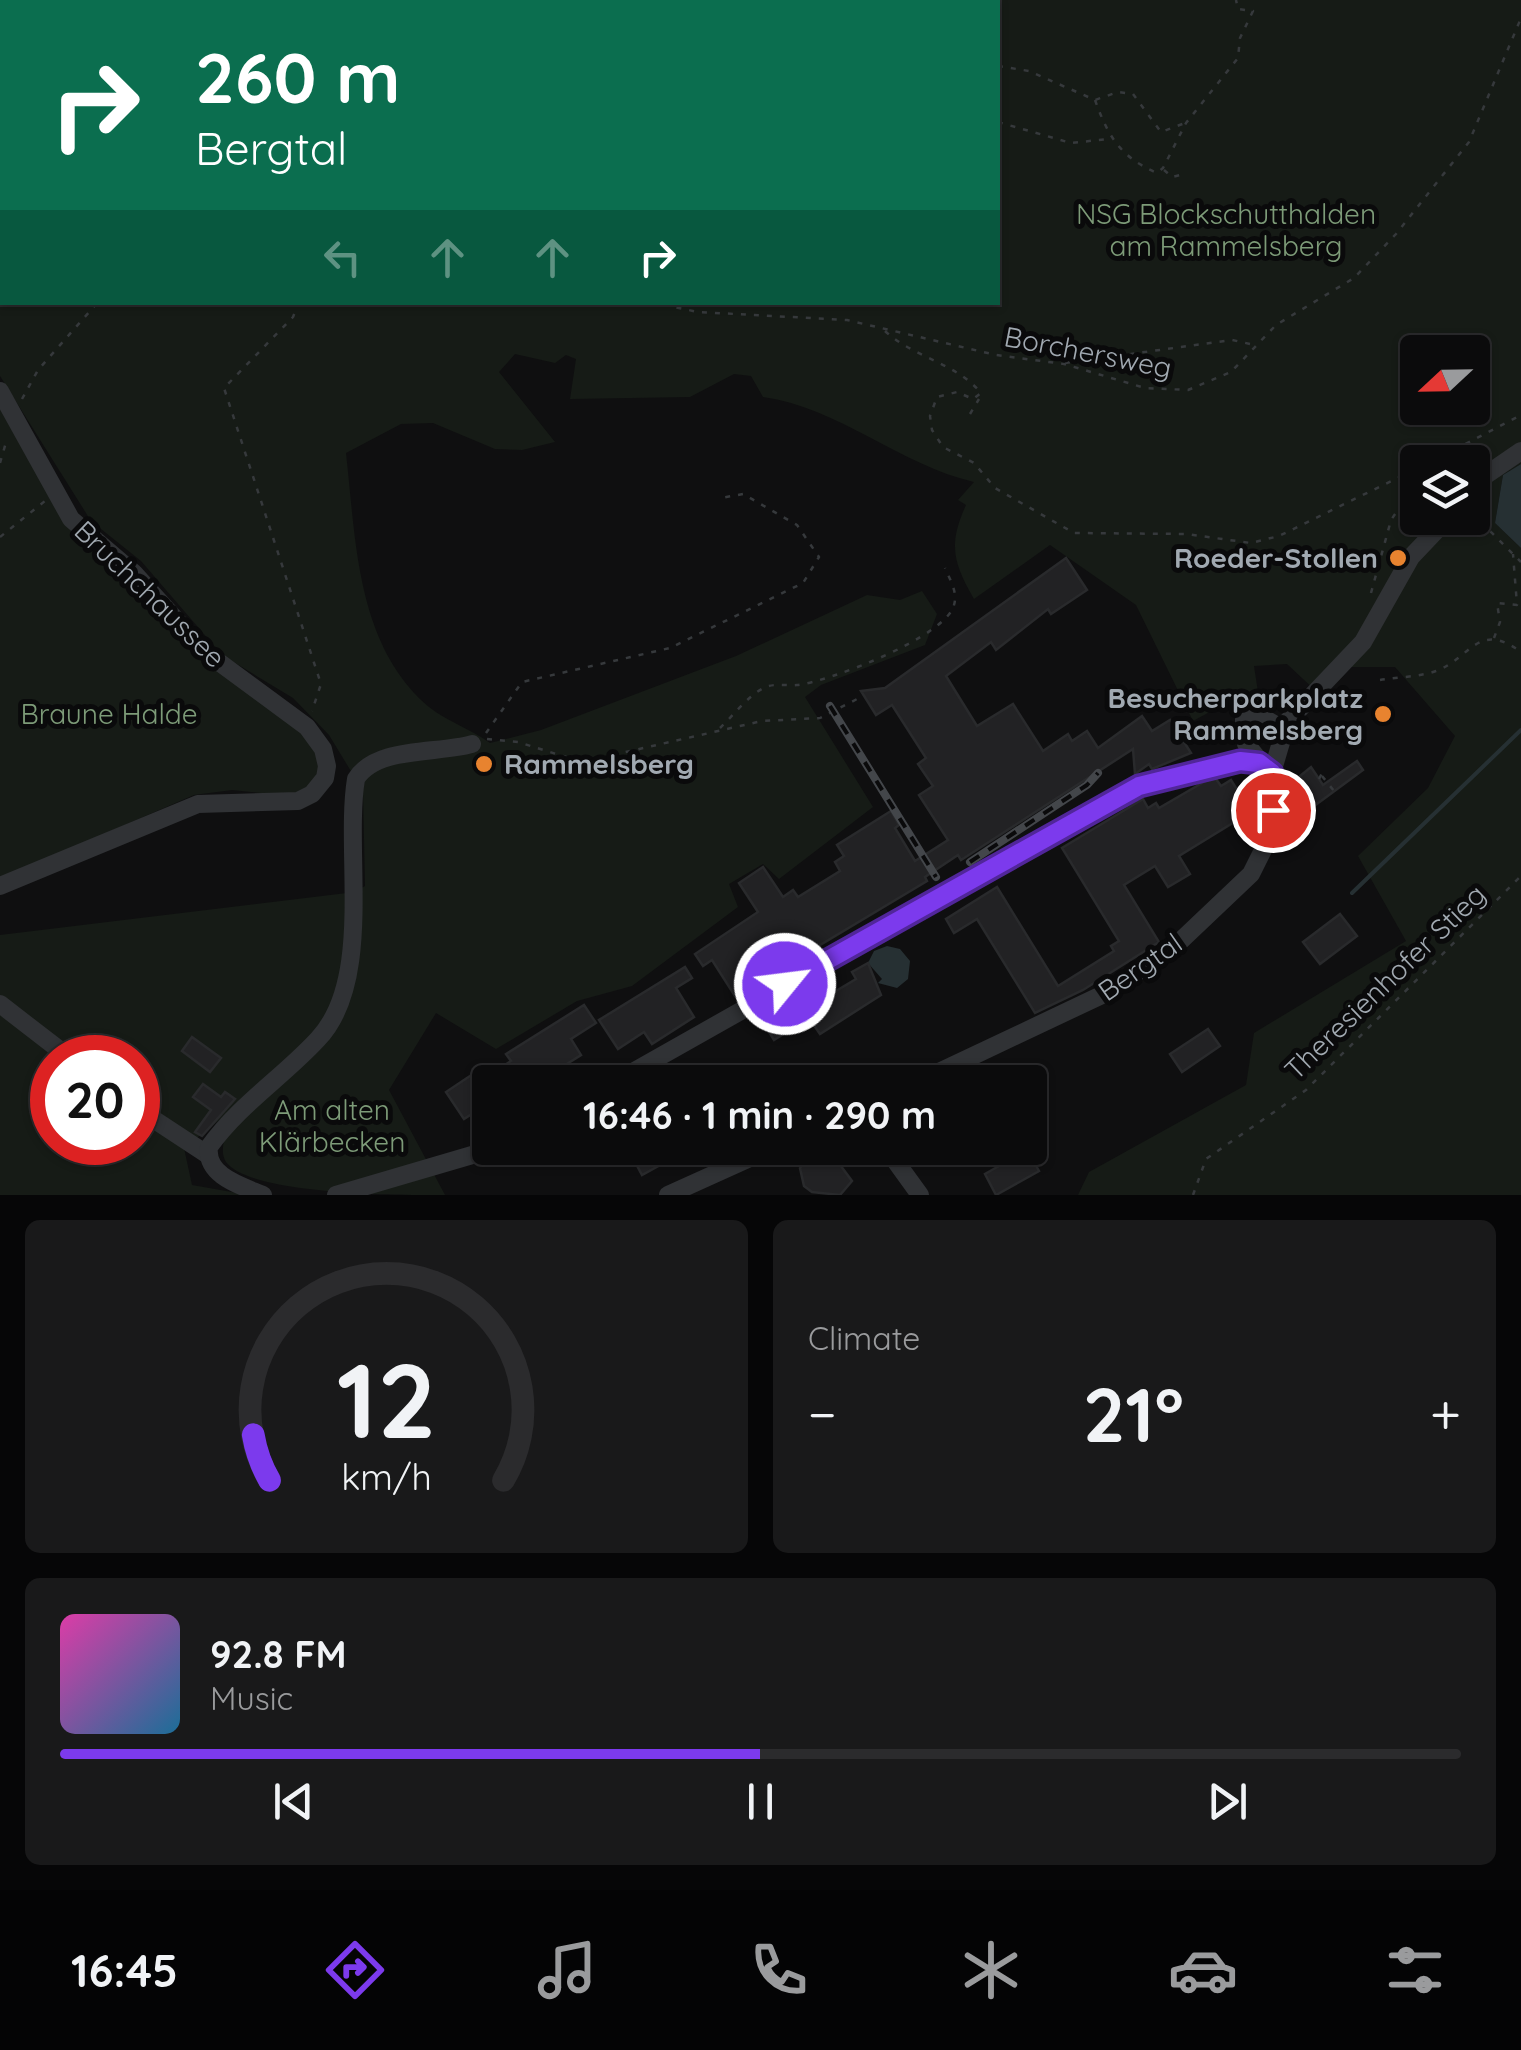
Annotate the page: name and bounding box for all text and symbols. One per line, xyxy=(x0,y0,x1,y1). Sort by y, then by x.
text: 260 m xyxy=(195,33,401,121)
icon: right xyxy=(30,40,160,170)
text: Bergtal xyxy=(195,120,347,176)
park label: NSG Blockschutthalden am Rammelsberg xyxy=(1076,196,1376,263)
icon: left xyxy=(315,230,370,285)
icon: ahead xyxy=(420,230,475,285)
icon: ahead xyxy=(525,230,580,285)
icon: right xyxy=(630,230,685,285)
street label: Borchersweg xyxy=(1002,318,1175,385)
north arrow xyxy=(1400,335,1490,425)
map controls xyxy=(1400,335,1490,535)
button: layers xyxy=(1400,445,1490,535)
street label: Bruchchaussee xyxy=(68,513,233,674)
place label: Roeder-Stollen xyxy=(1174,540,1378,575)
marker: Roeder-Stollen xyxy=(1387,547,1409,569)
place label: Besucherparkplatz Rammelsberg xyxy=(1108,680,1363,747)
park label: Braune Halde xyxy=(20,696,198,731)
marker: Besucherparkplatz Rammelsberg xyxy=(1372,703,1394,725)
place label: Rammelsberg xyxy=(504,746,694,781)
marker: Rammelsberg xyxy=(473,753,495,775)
pin xyxy=(1231,768,1316,853)
icon: arrive xyxy=(1246,783,1301,838)
street label: Theresienhofer Stieg xyxy=(1277,877,1493,1087)
street label: Bergtal xyxy=(1091,925,1189,1008)
position arrow xyxy=(733,932,837,1036)
speed limit sign: 20 xyxy=(30,1035,160,1165)
text: 16:46 · 1 min · 290 m xyxy=(583,1091,936,1139)
park label: Am alten Klärbecken xyxy=(259,1092,405,1159)
text: Climate xyxy=(808,1318,920,1358)
text: 12 xyxy=(337,1334,436,1464)
text: 21° xyxy=(1083,1367,1184,1461)
text: − xyxy=(808,1379,837,1448)
text: + xyxy=(1430,1379,1461,1448)
text: km/h xyxy=(341,1454,432,1499)
text: 92.8 FM xyxy=(210,1630,347,1678)
text: Music xyxy=(210,1678,293,1718)
icon: previous xyxy=(266,1774,321,1829)
icon: pause xyxy=(733,1774,788,1829)
icon: next xyxy=(1200,1774,1255,1829)
icon: directions xyxy=(320,1935,390,2005)
icon: music xyxy=(532,1935,602,2005)
icon: phone xyxy=(744,1935,814,2005)
icon: climate xyxy=(956,1935,1026,2005)
icon: car xyxy=(1168,1935,1238,2005)
icon: filters xyxy=(1380,1935,1450,2005)
text: 16:45 xyxy=(71,1942,178,1998)

